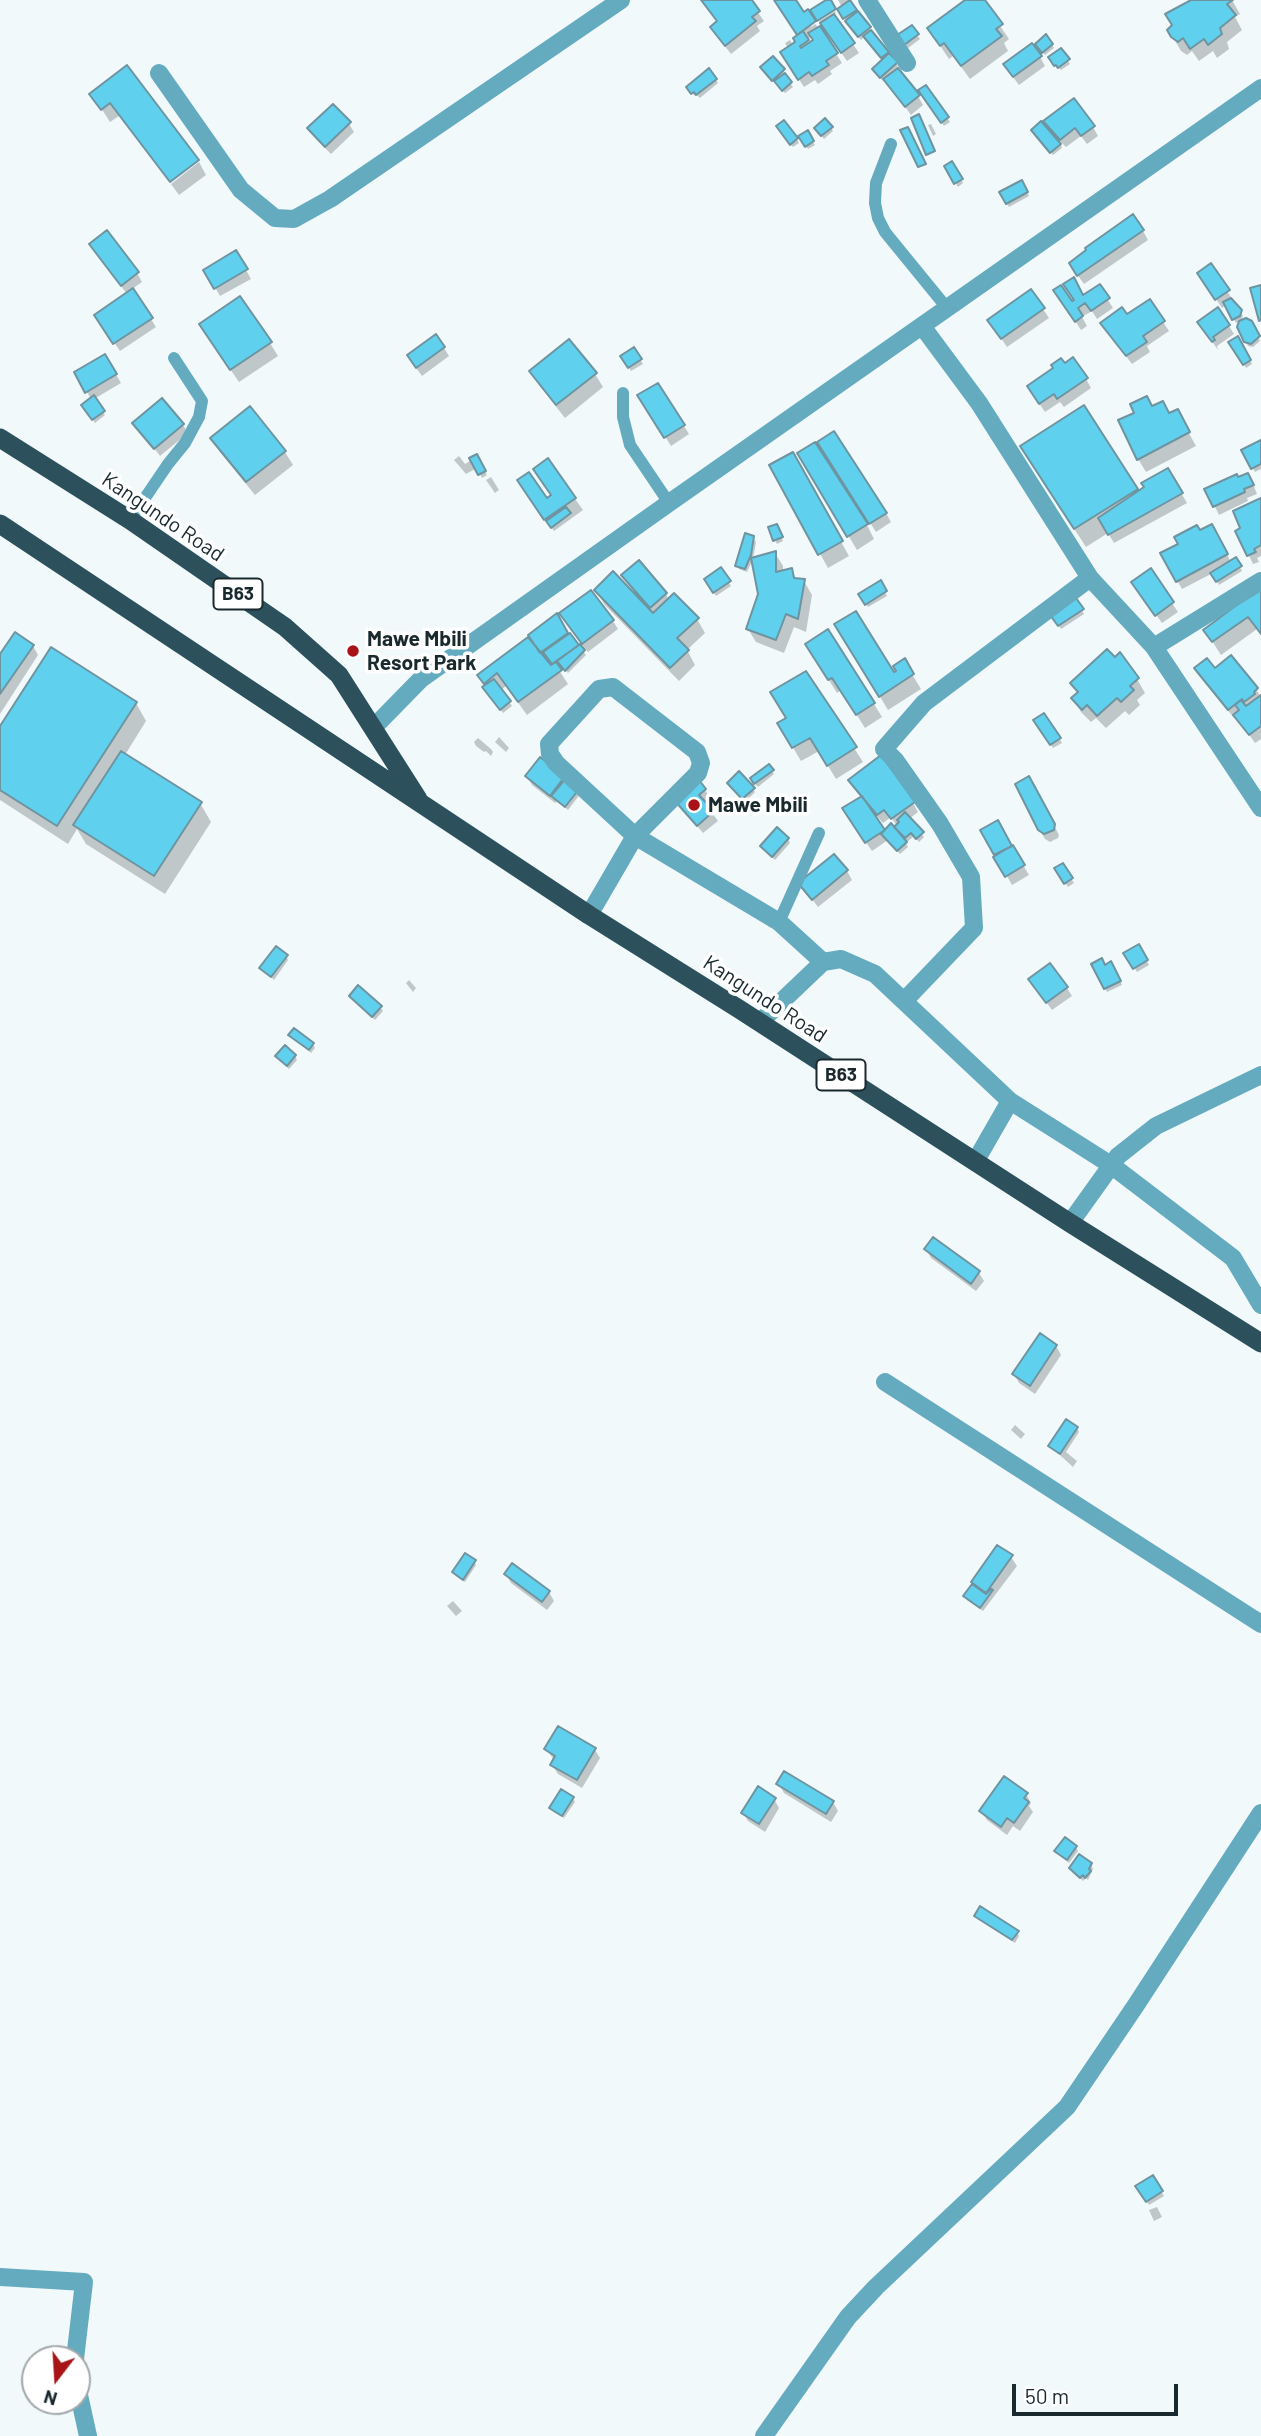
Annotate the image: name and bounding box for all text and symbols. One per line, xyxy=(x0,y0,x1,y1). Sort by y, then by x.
street label: Kangundo Road xyxy=(97,467,229,567)
road number: B63 xyxy=(214,579,262,610)
place label: Mawe Mbili Resort Park xyxy=(367,626,476,676)
marker: Mawe Mbili Resort Park xyxy=(345,643,361,659)
place label: Mawe Mbili xyxy=(708,792,808,818)
marker: Mawe Mbili xyxy=(686,797,702,813)
street label: Kangundo Road xyxy=(699,950,831,1048)
road number: B63 xyxy=(816,1060,866,1091)
north arrow xyxy=(21,2345,91,2415)
scale bar xyxy=(1016,2370,1182,2414)
text: 50 m xyxy=(1025,2383,1069,2408)
text: N xyxy=(41,2386,60,2411)

